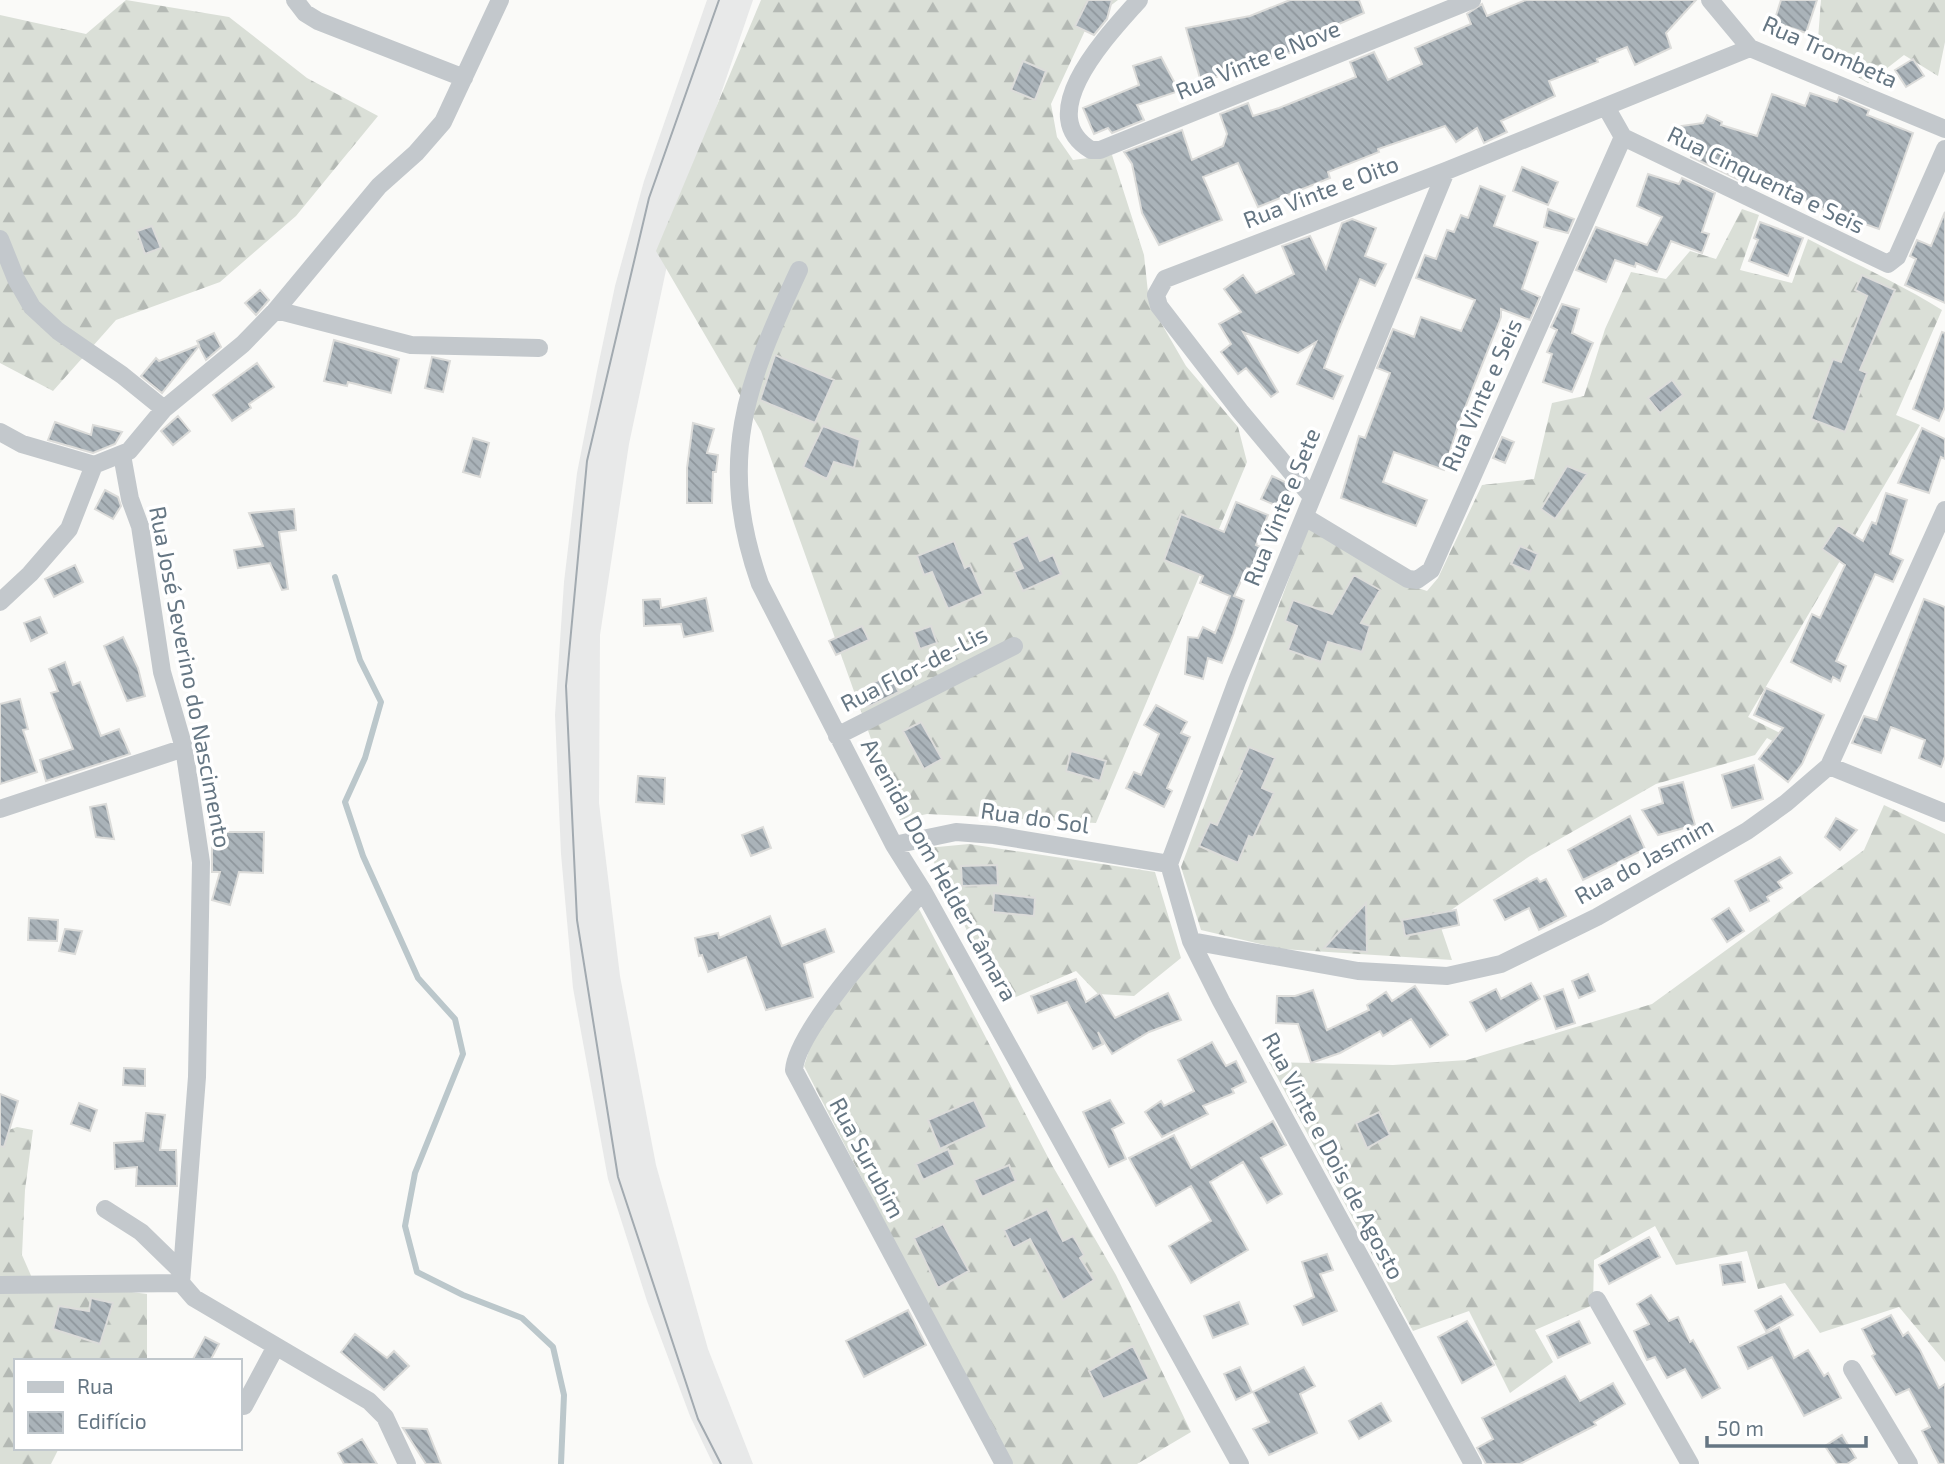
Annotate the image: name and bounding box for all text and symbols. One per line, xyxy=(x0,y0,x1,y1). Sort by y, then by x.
street label: Rua Trombeta xyxy=(1759,9,1902,93)
street label: Rua Vinte e Nove xyxy=(1171,13,1344,105)
street label: Rua Cinquenta e Seis xyxy=(1663,119,1870,239)
street label: Rua Vinte e Oito xyxy=(1239,149,1402,234)
street label: Rua Vinte e Seis xyxy=(1435,314,1527,475)
street label: Rua Vinte e Sete xyxy=(1237,424,1325,590)
street label: Rua José Severino do Nascimento xyxy=(144,504,238,850)
street label: Rua Flor-de-Lis xyxy=(835,619,992,717)
street label: Avenida Dom Helder Câmara xyxy=(856,733,1024,1006)
street label: Rua do Sol xyxy=(979,796,1091,838)
street label: Rua do Jasmim xyxy=(1569,811,1718,910)
street label: Rua Vinte e Dois de Agosto xyxy=(1257,1027,1411,1284)
street label: Rua Surubim xyxy=(824,1093,911,1223)
legend xyxy=(14,1359,242,1450)
text: Rua xyxy=(77,1373,113,1398)
scale bar xyxy=(1707,1404,1866,1448)
text: Edifício xyxy=(77,1408,147,1433)
text: 50 m xyxy=(1717,1415,1764,1440)

